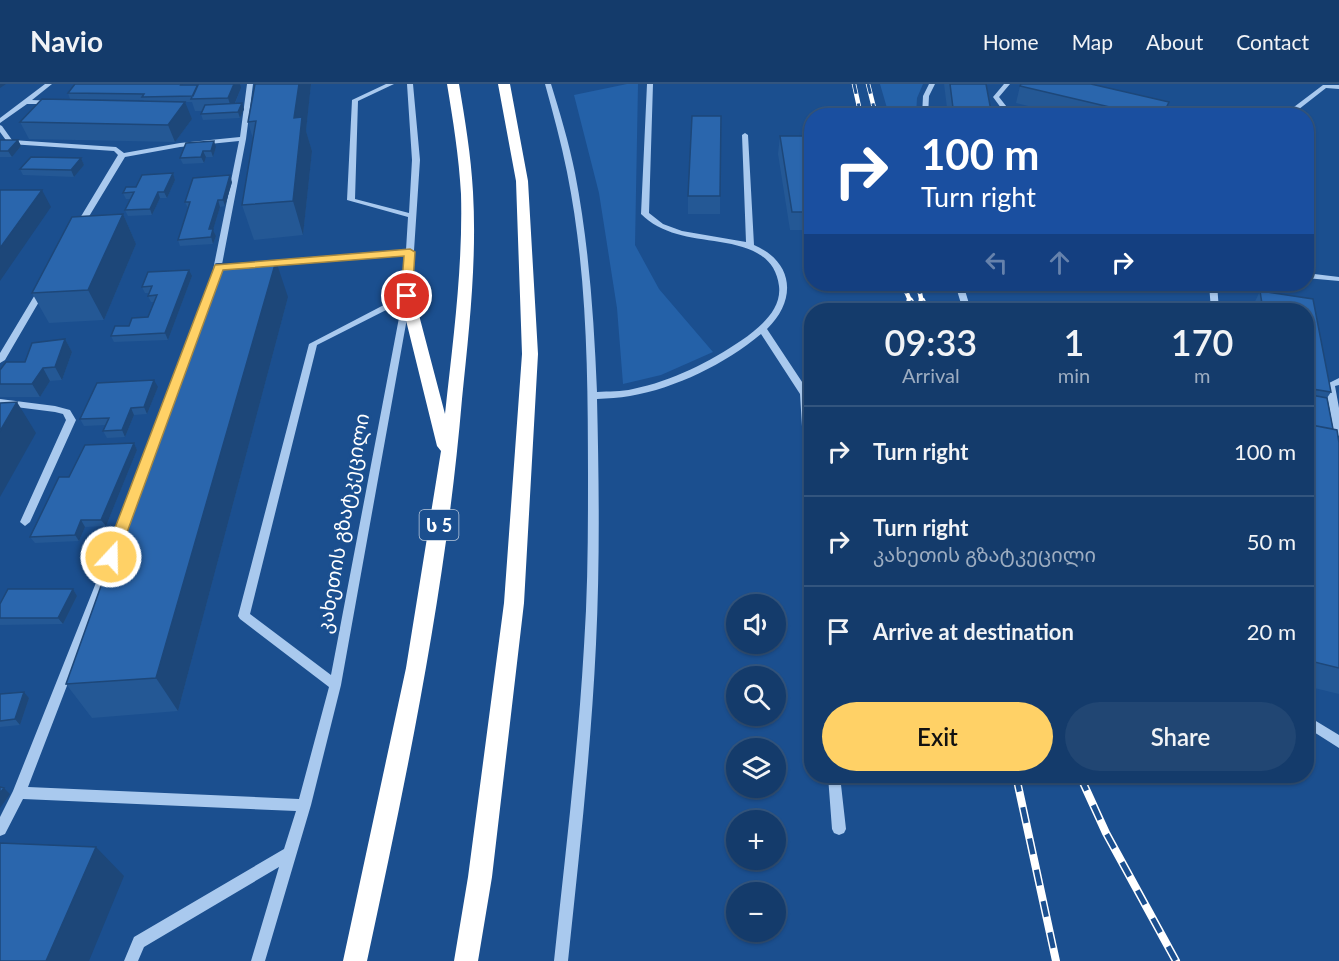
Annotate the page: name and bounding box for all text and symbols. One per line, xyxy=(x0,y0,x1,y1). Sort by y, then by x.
text: Navio xyxy=(30,24,103,58)
text: Home xyxy=(983,29,1039,54)
text: Map xyxy=(1072,29,1113,54)
text: About xyxy=(1146,29,1203,54)
text: Contact xyxy=(1236,29,1309,54)
text: 100 m xyxy=(921,129,1039,179)
icon: right xyxy=(822,132,900,210)
text: Turn right xyxy=(921,180,1036,213)
icon: left xyxy=(980,246,1013,279)
icon: ahead xyxy=(1043,246,1076,279)
icon: right xyxy=(1106,246,1139,279)
pin xyxy=(381,270,432,321)
icon: arrive xyxy=(390,279,423,312)
text: 09:33 xyxy=(885,320,977,364)
text: 1 xyxy=(1064,320,1084,364)
text: 170 xyxy=(1171,320,1233,364)
text: Arrival xyxy=(902,363,960,387)
text: min xyxy=(1058,363,1090,387)
text: m xyxy=(1194,363,1210,387)
street label: კახეთის გზატკეცილი xyxy=(311,411,375,635)
icon: right xyxy=(822,435,855,468)
text: Turn right xyxy=(873,438,968,465)
text: 100 m xyxy=(1234,438,1296,465)
road number: ს 5 xyxy=(420,510,458,540)
text: Turn right xyxy=(873,514,968,541)
position arrow xyxy=(79,525,143,589)
icon: right xyxy=(822,525,855,558)
text: 50 m xyxy=(1247,528,1296,555)
text: კახეთის გზატკეცილი xyxy=(873,542,1096,566)
map controls xyxy=(726,594,786,942)
button: sound xyxy=(726,594,786,654)
icon: arrive xyxy=(822,615,855,648)
text: Arrive at destination xyxy=(873,618,1074,645)
text: 20 m xyxy=(1247,618,1296,645)
button: search xyxy=(726,666,786,726)
button: Exit xyxy=(822,702,1053,771)
button: Share xyxy=(1065,702,1296,771)
button: layers xyxy=(726,738,786,798)
button: + xyxy=(726,810,786,870)
button: − xyxy=(726,882,786,942)

